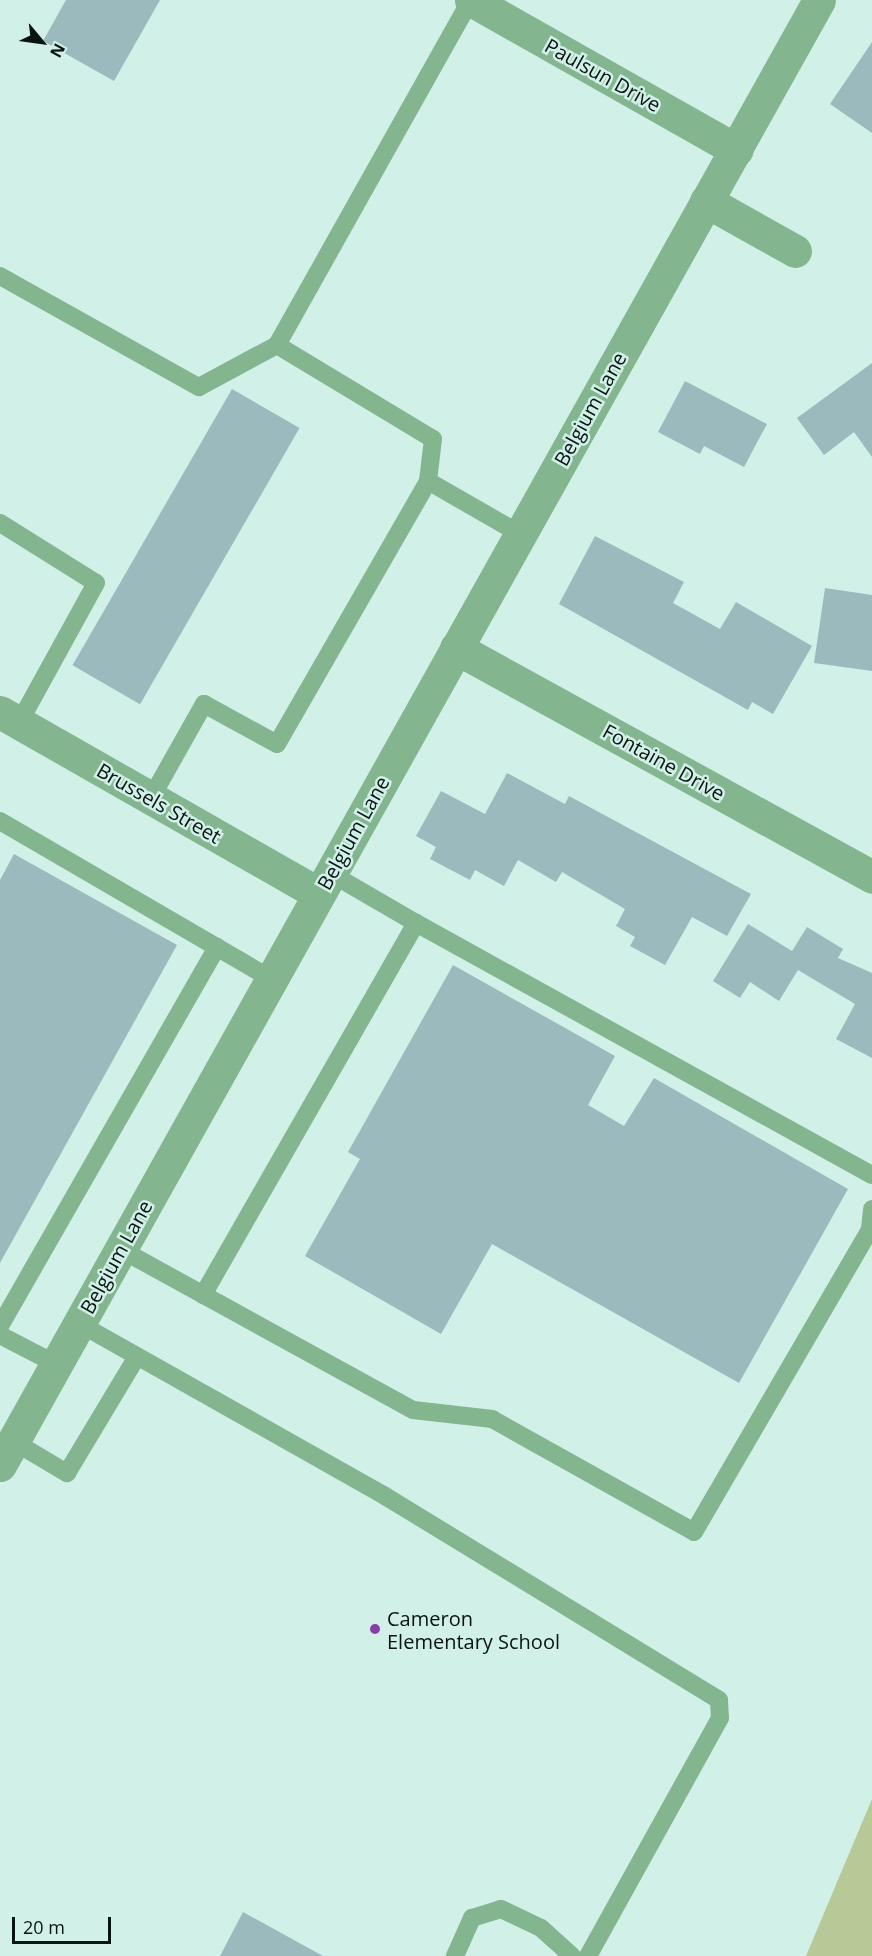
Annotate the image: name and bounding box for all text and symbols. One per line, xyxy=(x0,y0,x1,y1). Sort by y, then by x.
north arrow xyxy=(12,12,72,72)
street label: Paulsun Drive xyxy=(541,33,665,117)
text: N xyxy=(45,40,71,62)
street label: Belgium Lane xyxy=(549,348,631,470)
street label: Fontaine Drive xyxy=(599,719,729,805)
street label: Brussels Street xyxy=(93,758,225,848)
street label: Belgium Lane xyxy=(312,772,394,894)
street label: Belgium Lane xyxy=(75,1196,157,1318)
place label: Cameron Elementary School xyxy=(387,1606,560,1653)
marker: Cameron Elementary School xyxy=(368,1622,382,1636)
scale bar xyxy=(15,1905,114,1943)
text: 20 m xyxy=(23,1915,65,1939)

